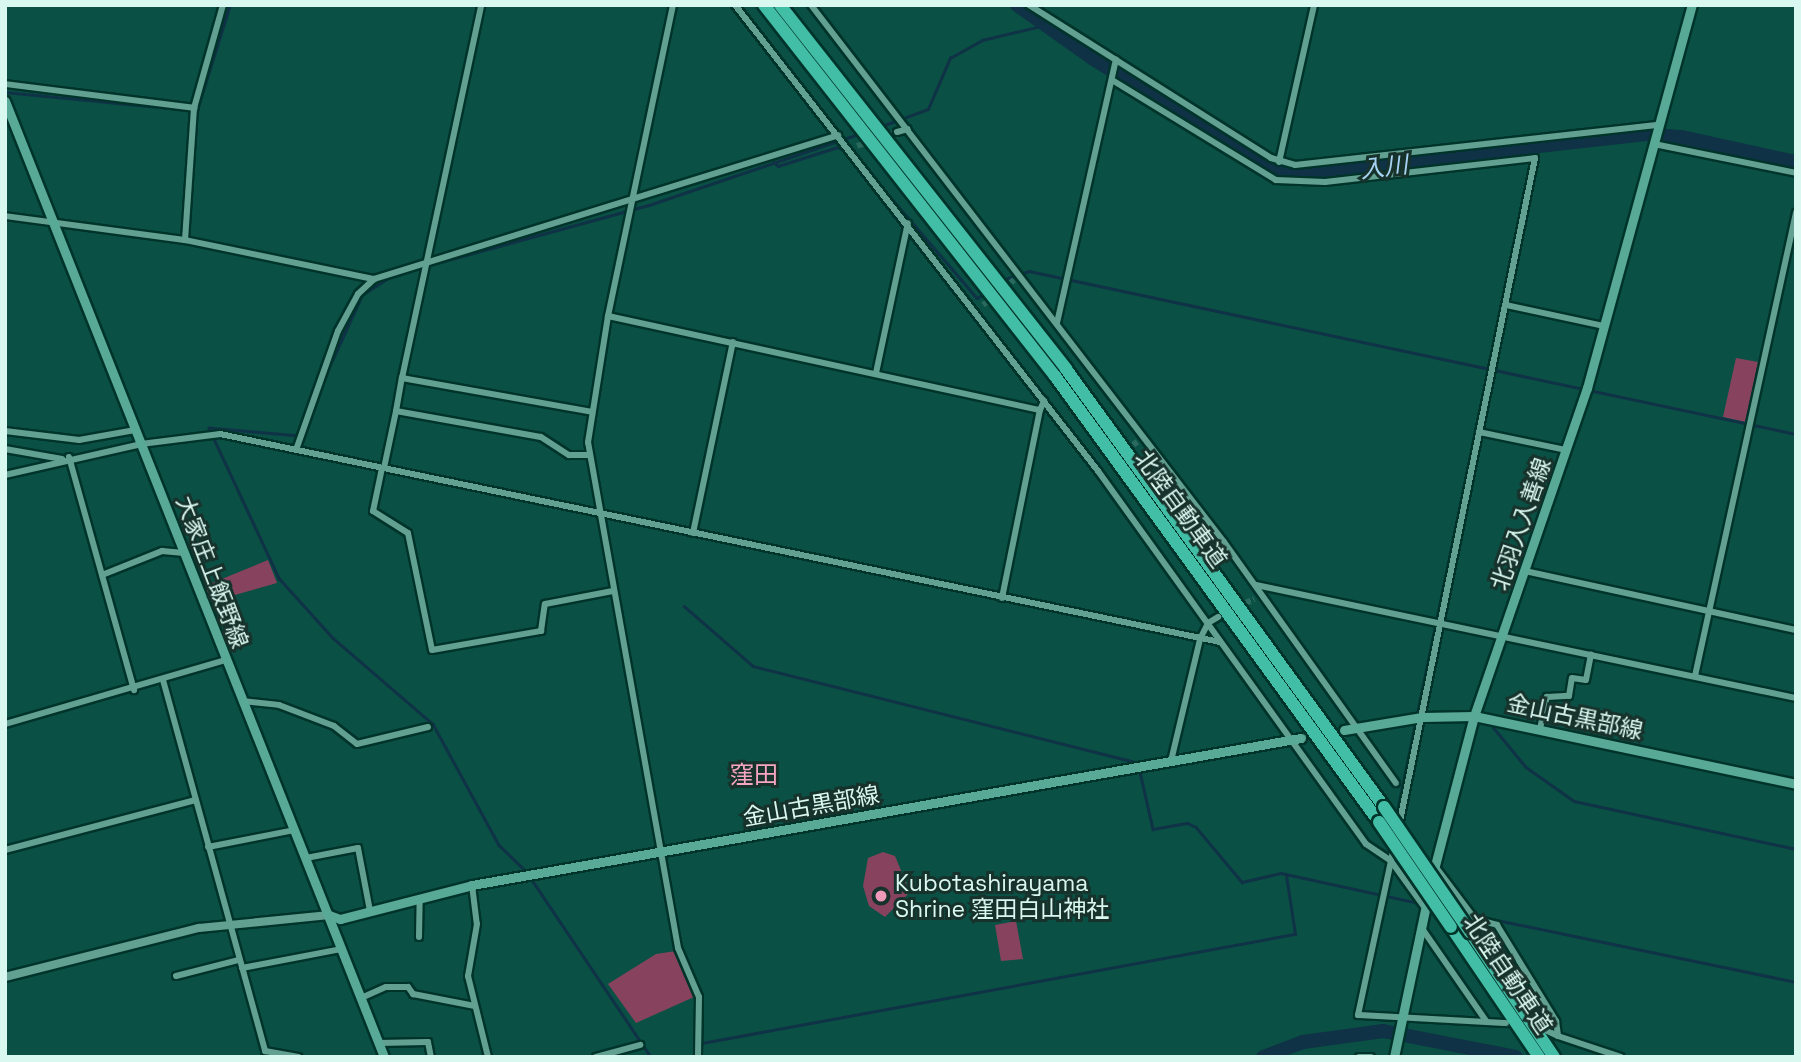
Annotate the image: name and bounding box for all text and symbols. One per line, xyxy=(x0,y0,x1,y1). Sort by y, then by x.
water label: 入川 xyxy=(1358,150,1410,184)
street label: 北陸自動車道 xyxy=(1129,445,1233,573)
street label: 北羽入入善線 xyxy=(1485,454,1557,594)
street label: 大家庄上飯野線 xyxy=(170,492,254,652)
street label: 金山古黒部線 xyxy=(1505,689,1645,745)
district label: 窪田 xyxy=(730,761,778,789)
street label: 金山古黒部線 xyxy=(741,780,881,832)
place label: Kubotashirayama Shrine 窪田白山神社 xyxy=(895,869,1109,923)
marker: Kubotashirayama Shrine 窪田白山神社 xyxy=(873,888,889,904)
street label: 北陸自動車道 xyxy=(1458,909,1558,1039)

